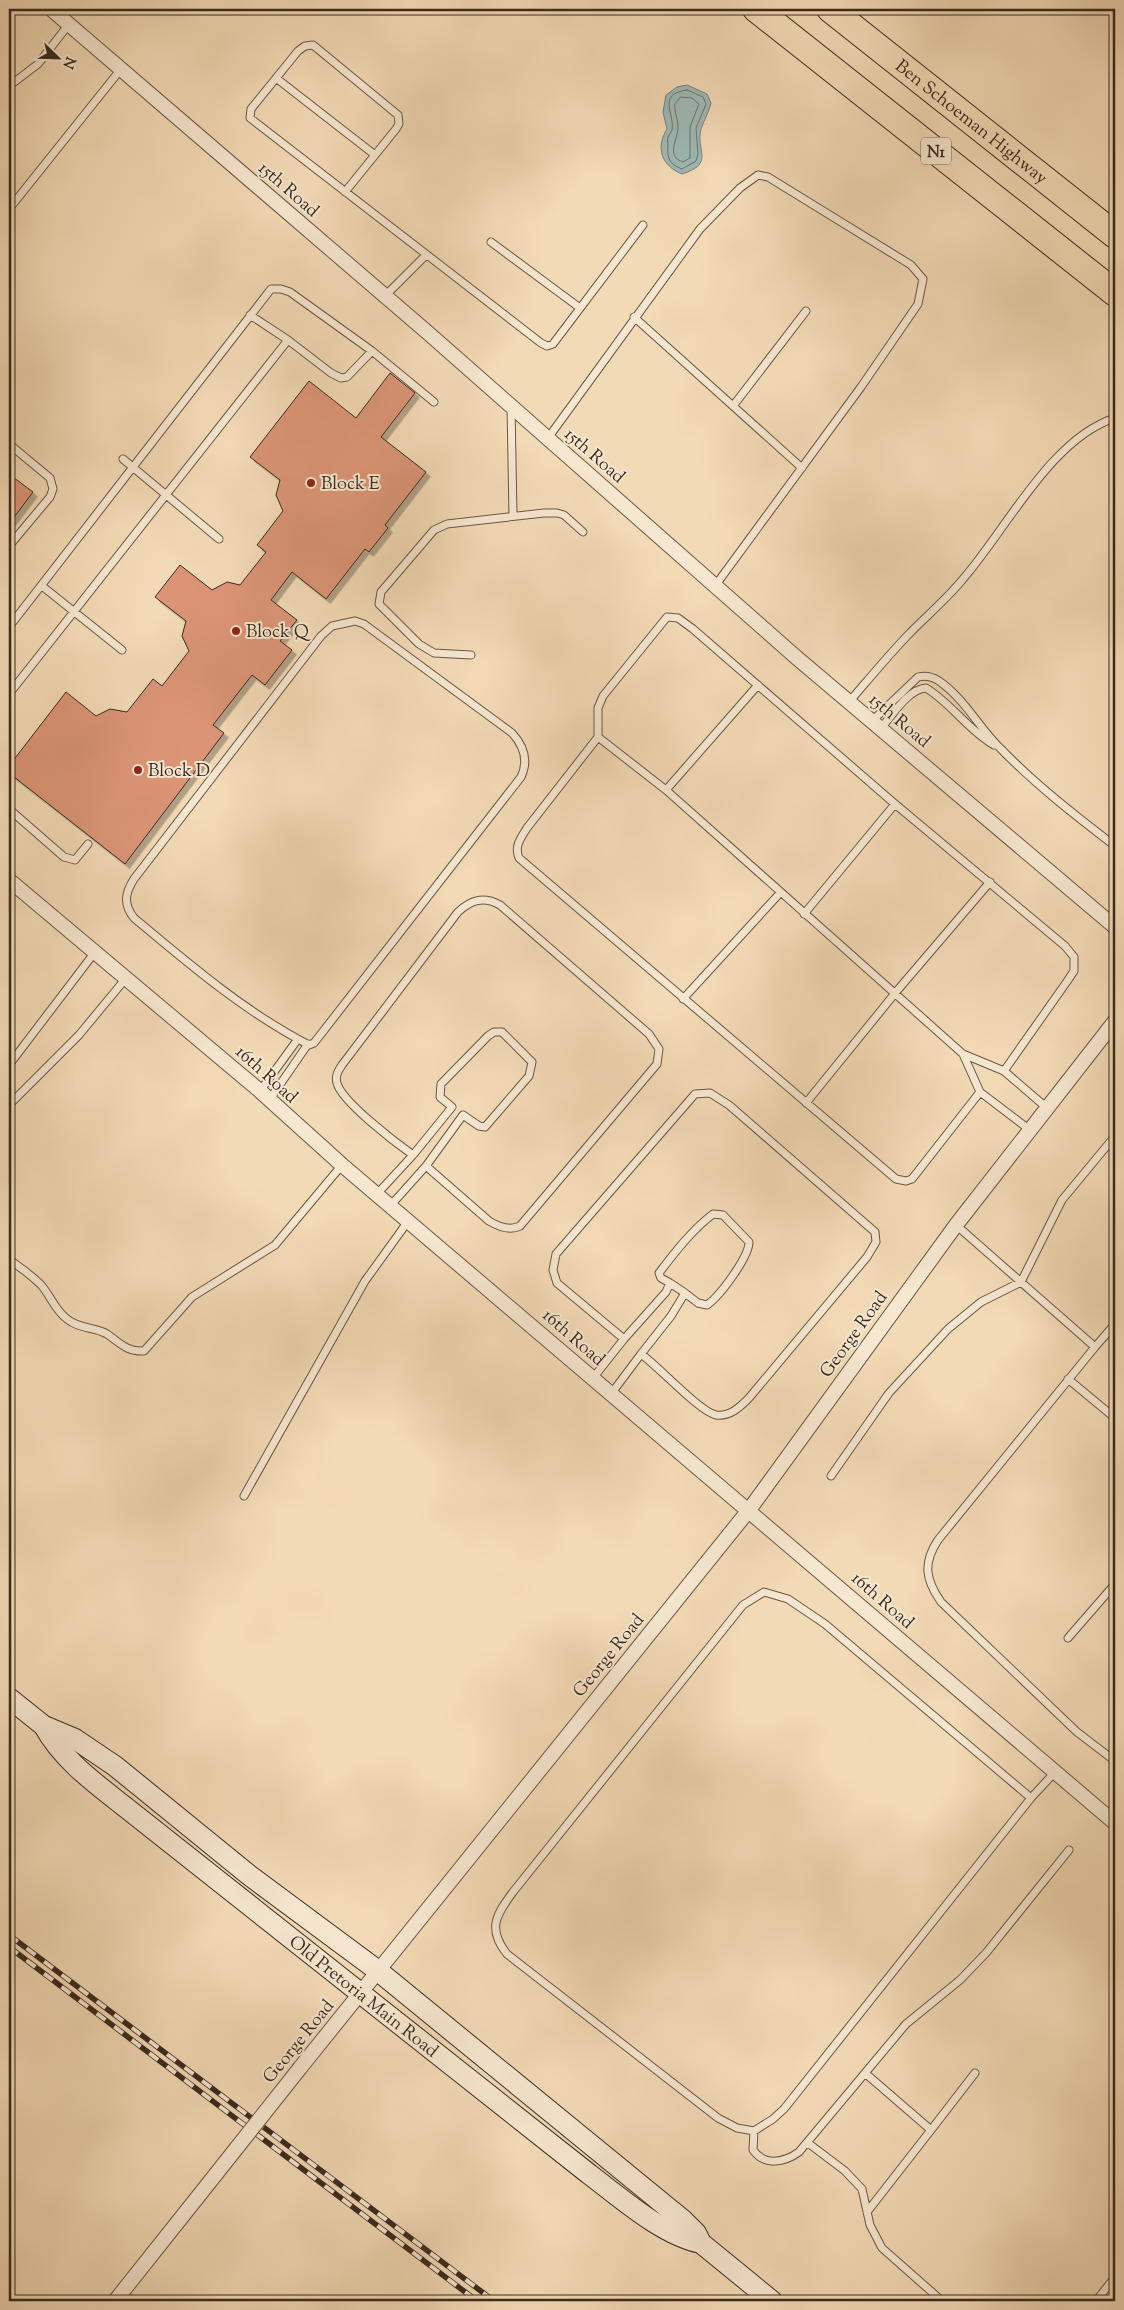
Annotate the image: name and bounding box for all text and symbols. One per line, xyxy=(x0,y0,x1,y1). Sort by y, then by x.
north arrow xyxy=(32,32,82,82)
text: N xyxy=(57,53,80,71)
street label: Ben Schoeman Highway xyxy=(889,54,1052,192)
road number: N1 xyxy=(921,138,951,164)
street label: 15th Road xyxy=(252,157,324,224)
street label: 15th Road xyxy=(558,423,630,490)
place label: Block E xyxy=(321,472,380,498)
marker: Block E xyxy=(305,477,317,489)
place label: Block Q xyxy=(246,620,311,646)
marker: Block Q xyxy=(230,625,242,637)
street label: 15th Road xyxy=(862,688,935,755)
place label: Block D xyxy=(148,759,210,785)
marker: Block D xyxy=(132,764,144,776)
street label: 16th Road xyxy=(229,1040,303,1111)
street label: George Road xyxy=(814,1287,895,1384)
street label: 16th Road xyxy=(535,1304,610,1373)
street label: 16th Road xyxy=(844,1567,919,1636)
street label: George Road xyxy=(568,1609,651,1704)
street label: Old Pretoria Main Road xyxy=(282,1930,443,2065)
street label: George Road xyxy=(258,1995,341,2090)

